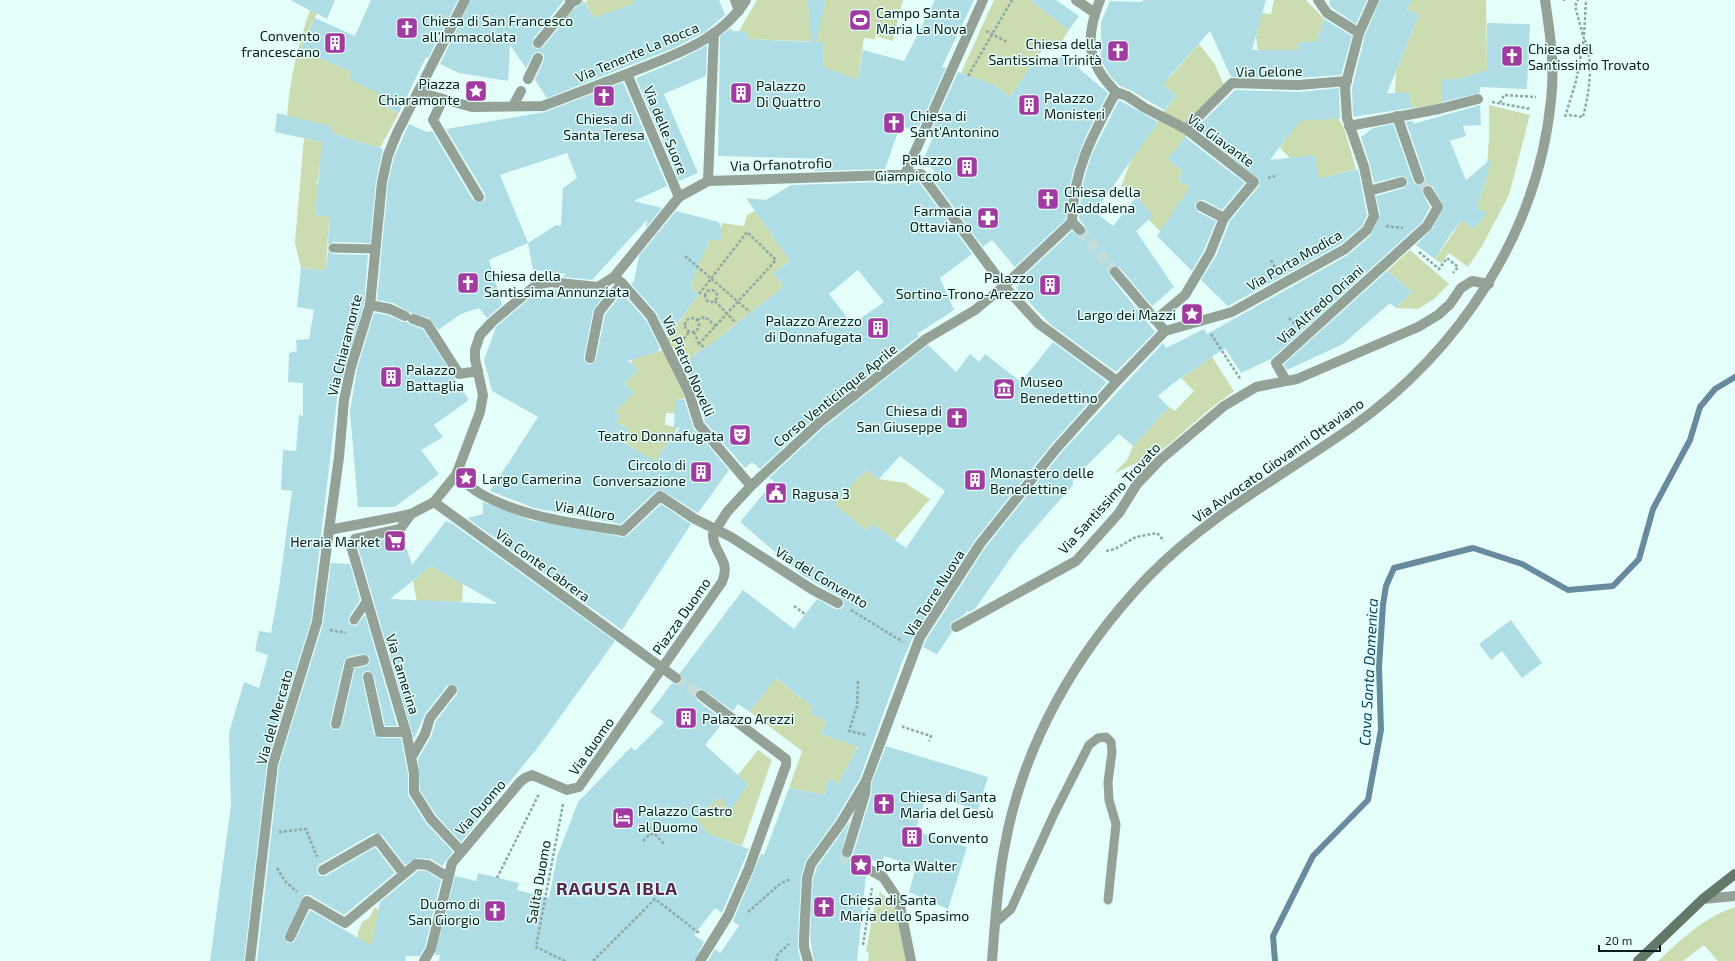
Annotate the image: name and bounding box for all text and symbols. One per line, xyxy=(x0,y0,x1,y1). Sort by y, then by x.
place label: Campo Santa Maria La Nova xyxy=(876,4,967,37)
sports icon: Campo Santa Maria La Nova xyxy=(847,7,873,33)
place label: Chiesa di San Francesco all'Immacolata xyxy=(422,12,573,45)
church icon: Chiesa di San Francesco all'Immacolata xyxy=(394,15,420,41)
street label: Via Tenente La Rocca xyxy=(573,18,701,86)
place label: Convento francescano xyxy=(241,27,320,60)
building icon: Convento francescano xyxy=(322,30,348,56)
place label: Chiesa della Santissima Trinità xyxy=(989,35,1102,68)
church icon: Chiesa della Santissima Trinità xyxy=(1105,38,1131,64)
place label: Chiesa del Santissimo Trovato xyxy=(1528,40,1650,73)
church icon: Chiesa del Santissimo Trovato xyxy=(1499,43,1525,69)
street label: Via Gelone xyxy=(1235,62,1303,80)
place label: Piazza Chiaramonte xyxy=(378,75,460,108)
place label: Palazzo Di Quattro xyxy=(756,77,821,110)
place icon: Piazza Chiaramonte xyxy=(463,78,489,104)
building icon: Palazzo Di Quattro xyxy=(728,80,754,106)
church icon: Chiesa di Santa Teresa xyxy=(591,83,617,109)
street label: Via delle Suore xyxy=(641,83,691,177)
place label: Palazzo Monisteri xyxy=(1044,89,1105,122)
building icon: Palazzo Monisteri xyxy=(1016,92,1042,118)
place label: Chiesa di Sant'Antonino xyxy=(910,107,999,140)
place label: Chiesa di Santa Teresa xyxy=(563,110,645,143)
church icon: Chiesa di Sant'Antonino xyxy=(881,110,907,136)
street label: Via Giavante xyxy=(1184,110,1258,170)
place label: Palazzo Giampiccolo xyxy=(875,151,952,184)
street label: Via Orfanotrofio xyxy=(730,154,832,174)
building icon: Palazzo Giampiccolo xyxy=(954,154,980,180)
place label: Chiesa della Maddalena xyxy=(1064,183,1141,216)
church icon: Chiesa della Maddalena xyxy=(1035,186,1061,212)
place label: Farmacia Ottaviano xyxy=(910,202,972,235)
pharmacy icon: Farmacia Ottaviano xyxy=(975,205,1001,231)
street label: Via Porta Modica xyxy=(1243,226,1345,294)
street label: Via Alfredo Oriani xyxy=(1273,261,1367,347)
place label: Chiesa della Santissima Annunziata xyxy=(484,267,629,300)
place label: Palazzo Sortino-Trono-Arezzo xyxy=(896,269,1034,302)
church icon: Chiesa della Santissima Annunziata xyxy=(455,270,481,296)
building icon: Palazzo Sortino-Trono-Arezzo xyxy=(1037,272,1063,298)
street label: Via Chiaramonte xyxy=(323,292,365,398)
place icon: Largo dei Mazzi xyxy=(1179,301,1205,327)
place label: Largo dei Mazzi xyxy=(1077,306,1176,323)
place label: Palazzo Arezzo di Donnafugata xyxy=(764,312,862,345)
street label: Via Pietro Novelli xyxy=(659,313,719,419)
building icon: Palazzo Arezzo di Donnafugata xyxy=(865,315,891,341)
street label: Corso Venticinque Aprile xyxy=(770,340,900,450)
place label: Palazzo Battaglia xyxy=(406,361,464,394)
building icon: Palazzo Battaglia xyxy=(378,364,404,390)
place label: Museo Benedettino xyxy=(1020,373,1098,406)
museum icon: Museo Benedettino xyxy=(991,376,1017,402)
street label: Via Avvocato Giovanni Ottaviano xyxy=(1189,394,1367,526)
place label: Chiesa di San Giuseppe xyxy=(857,402,942,435)
church icon: Chiesa di San Giuseppe xyxy=(944,405,970,431)
theatre icon: Teatro Donnafugata xyxy=(727,422,753,448)
place label: Teatro Donnafugata xyxy=(597,427,724,444)
street label: Via Santissimo Trovato xyxy=(1054,439,1164,557)
place label: Circolo di Conversazione xyxy=(592,456,686,489)
building icon: Circolo di Conversazione xyxy=(688,459,714,485)
place label: Monastero delle Benedettine xyxy=(990,464,1094,497)
place icon: Largo Camerina xyxy=(453,465,479,491)
building icon: Monastero delle Benedettine xyxy=(962,467,988,493)
place label: Largo Camerina xyxy=(482,470,582,487)
public building icon: Ragusa 3 xyxy=(763,480,789,506)
place label: Ragusa 3 xyxy=(792,485,850,502)
street label: Via Alloro xyxy=(554,496,616,524)
street label: Via Conte Cabrera xyxy=(492,525,594,605)
supermarket icon: Heraia Market xyxy=(382,528,408,554)
place label: Heraia Market xyxy=(290,533,380,550)
street label: Via del Convento xyxy=(772,543,872,612)
street label: Via Torre Nuova xyxy=(900,546,968,640)
street label: Piazza Duomo xyxy=(648,574,714,658)
water label: Cava Santa Domenica xyxy=(1355,598,1381,746)
street label: Via Camerina xyxy=(383,632,423,716)
street label: Via del Mercato xyxy=(252,667,296,767)
building icon: Palazzo Arezzi xyxy=(673,705,699,731)
place label: Palazzo Arezzi xyxy=(702,710,794,727)
street label: Via duomo xyxy=(565,714,617,778)
street label: Via Duomo xyxy=(451,776,509,838)
place label: Chiesa di Santa Maria del Gesù xyxy=(900,788,996,821)
church icon: Chiesa di Santa Maria del Gesù xyxy=(871,791,897,817)
place label: Palazzo Castro al Duomo xyxy=(638,802,733,835)
hotel icon: Palazzo Castro al Duomo xyxy=(610,805,636,831)
building icon: Convento xyxy=(899,824,925,850)
place label: Convento xyxy=(928,829,988,846)
street label: Salita Duomo xyxy=(522,839,554,925)
place icon: Porta Walter xyxy=(848,852,874,878)
place label: Porta Walter xyxy=(876,857,957,874)
district label: RAGUSA IBLA xyxy=(556,877,678,899)
place label: Chiesa di Santa Maria dello Spasimo xyxy=(840,891,969,924)
church icon: Chiesa di Santa Maria dello Spasimo xyxy=(811,894,837,920)
place label: Duomo di San Giorgio xyxy=(408,895,480,928)
church icon: Duomo di San Giorgio xyxy=(482,898,508,924)
scale bar xyxy=(1599,927,1660,953)
text: 20 m xyxy=(1605,933,1632,947)

